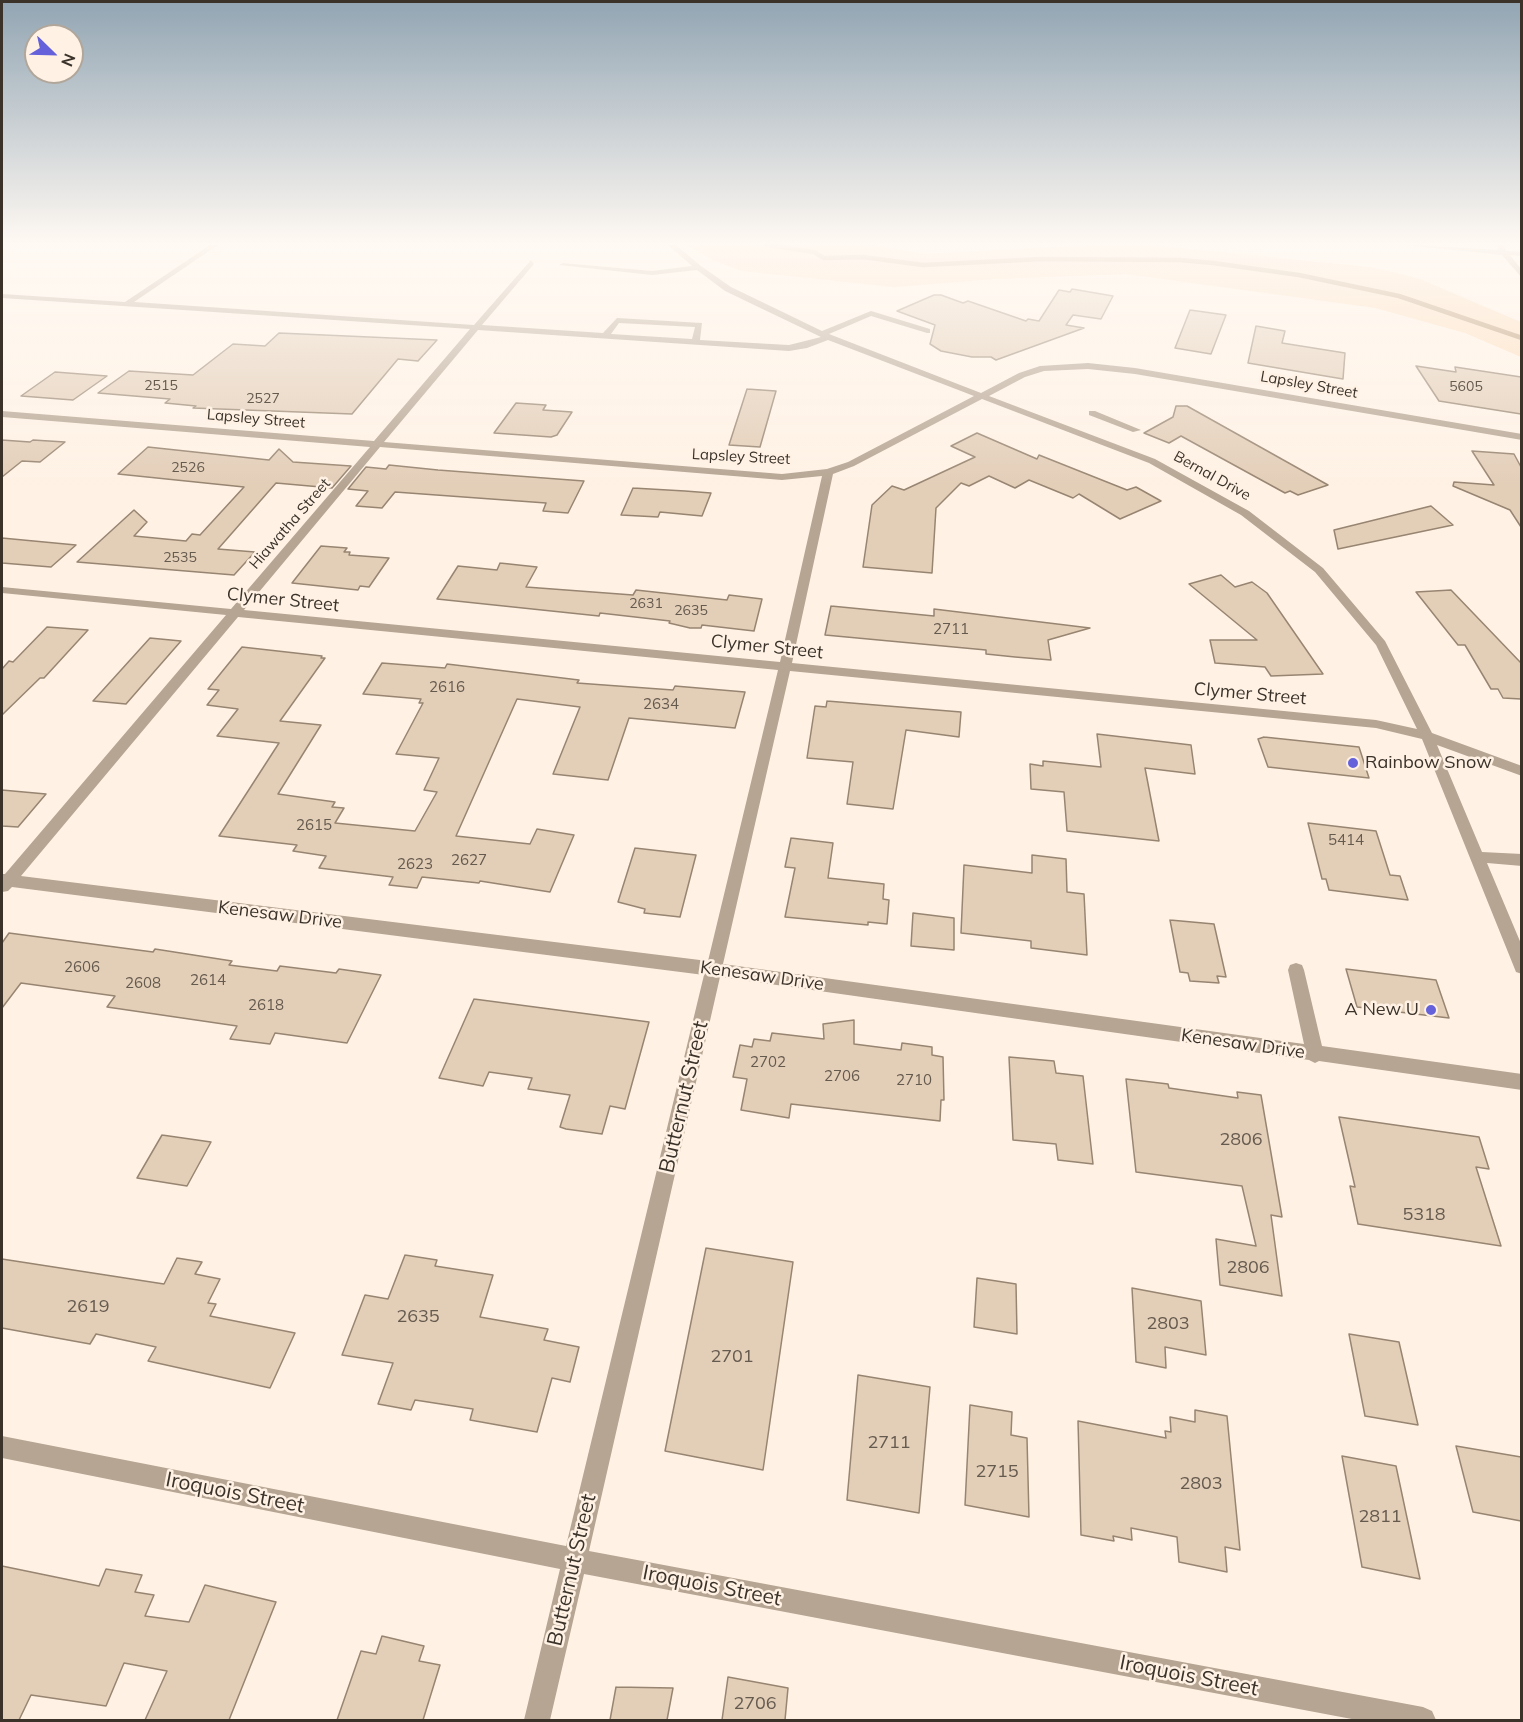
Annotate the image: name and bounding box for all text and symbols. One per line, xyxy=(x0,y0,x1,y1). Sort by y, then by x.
north arrow xyxy=(24,24,84,84)
text: N xyxy=(57,51,80,70)
street label: Lapsley Street xyxy=(1259,368,1359,402)
house number: 2515 xyxy=(144,378,178,394)
house number: 5605 xyxy=(1449,379,1483,395)
house number: 2527 xyxy=(246,391,280,407)
street label: Lapsley Street xyxy=(206,406,306,432)
street label: Lapsley Street xyxy=(691,445,791,469)
street label: Bernal Drive xyxy=(1170,447,1254,505)
house number: 2526 xyxy=(171,460,205,476)
street label: Hiawatha Street xyxy=(246,475,334,573)
house number: 2535 xyxy=(163,550,197,566)
street label: Clymer Street xyxy=(226,583,340,617)
house number: 2631 xyxy=(629,596,663,612)
house number: 2635 xyxy=(674,603,708,619)
house number: 2711 xyxy=(933,620,969,638)
street label: Clymer Street xyxy=(710,630,824,664)
house number: 2616 xyxy=(429,678,465,696)
street label: Clymer Street xyxy=(1193,678,1307,710)
house number: 2634 xyxy=(643,695,679,713)
place label: Rainbow Snow xyxy=(1365,752,1492,774)
marker: Rainbow Snow xyxy=(1346,756,1360,770)
house number: 2615 xyxy=(296,816,332,834)
house number: 5414 xyxy=(1328,831,1364,849)
house number: 2627 xyxy=(451,851,487,869)
house number: 2623 xyxy=(397,855,433,873)
street label: Kenesaw Drive xyxy=(217,897,343,933)
street label: Kenesaw Drive xyxy=(699,957,825,995)
house number: 2606 xyxy=(64,958,100,976)
house number: 2614 xyxy=(190,971,226,989)
house number: 2608 xyxy=(125,974,161,992)
house number: 2618 xyxy=(248,996,284,1014)
place label: A New U xyxy=(1344,999,1419,1021)
marker: A New U xyxy=(1424,1003,1438,1017)
street label: Butternut Street xyxy=(654,1019,714,1175)
street label: Kenesaw Drive xyxy=(1180,1025,1306,1063)
house number: 2702 xyxy=(750,1053,786,1071)
house number: 2706 xyxy=(824,1067,860,1085)
house number: 2710 xyxy=(896,1071,932,1089)
house number: 2806 xyxy=(1219,1129,1263,1151)
house number: 5318 xyxy=(1402,1204,1446,1226)
house number: 2806 xyxy=(1226,1257,1270,1279)
house number: 2619 xyxy=(66,1296,110,1318)
house number: 2635 xyxy=(396,1306,440,1328)
house number: 2803 xyxy=(1146,1313,1190,1335)
house number: 2701 xyxy=(710,1346,754,1368)
house number: 2711 xyxy=(867,1432,911,1454)
house number: 2715 xyxy=(975,1461,1019,1483)
street label: Iroquois Street xyxy=(164,1467,306,1519)
house number: 2803 xyxy=(1179,1473,1223,1495)
street label: Butternut Street xyxy=(542,1492,602,1648)
house number: 2811 xyxy=(1358,1506,1402,1528)
street label: Iroquois Street xyxy=(641,1560,783,1612)
street label: Iroquois Street xyxy=(1118,1650,1260,1702)
house number: 2706 xyxy=(733,1693,777,1715)

